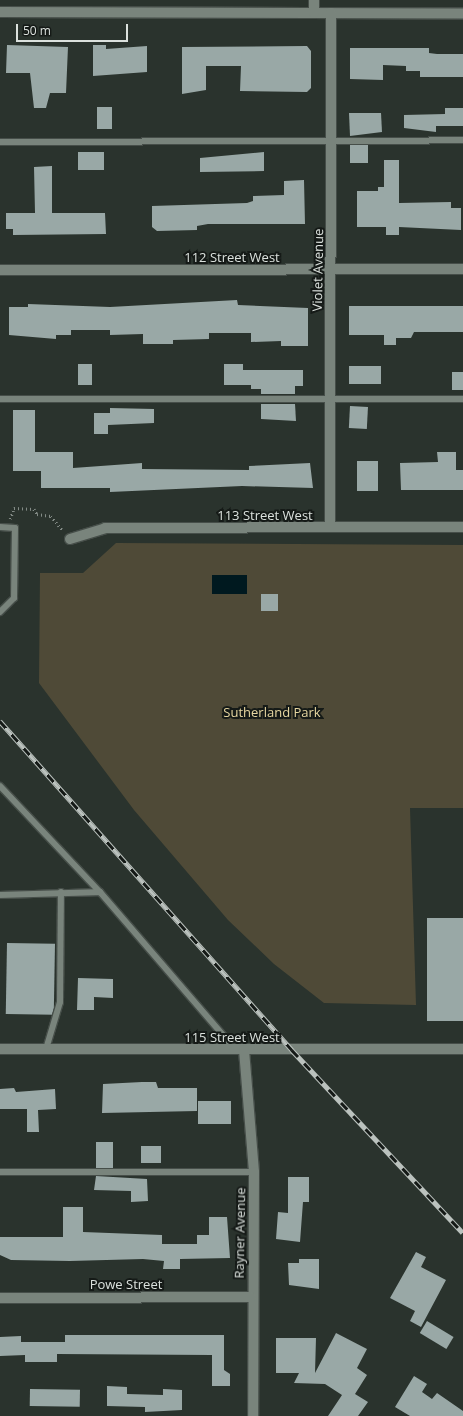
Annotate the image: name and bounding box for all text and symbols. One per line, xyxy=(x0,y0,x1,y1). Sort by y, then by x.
scale bar xyxy=(18,16,130,42)
text: 50 m xyxy=(23,22,51,39)
street label: Violet Avenue xyxy=(309,229,327,311)
street label: 112 Street West xyxy=(184,249,280,265)
street label: 113 Street West xyxy=(217,507,313,523)
park label: Sutherland Park xyxy=(223,704,321,720)
street label: 115 Street West xyxy=(184,1029,280,1045)
street label: Rayner Avenue xyxy=(231,1187,249,1279)
street label: Powe Street xyxy=(90,1276,162,1292)

